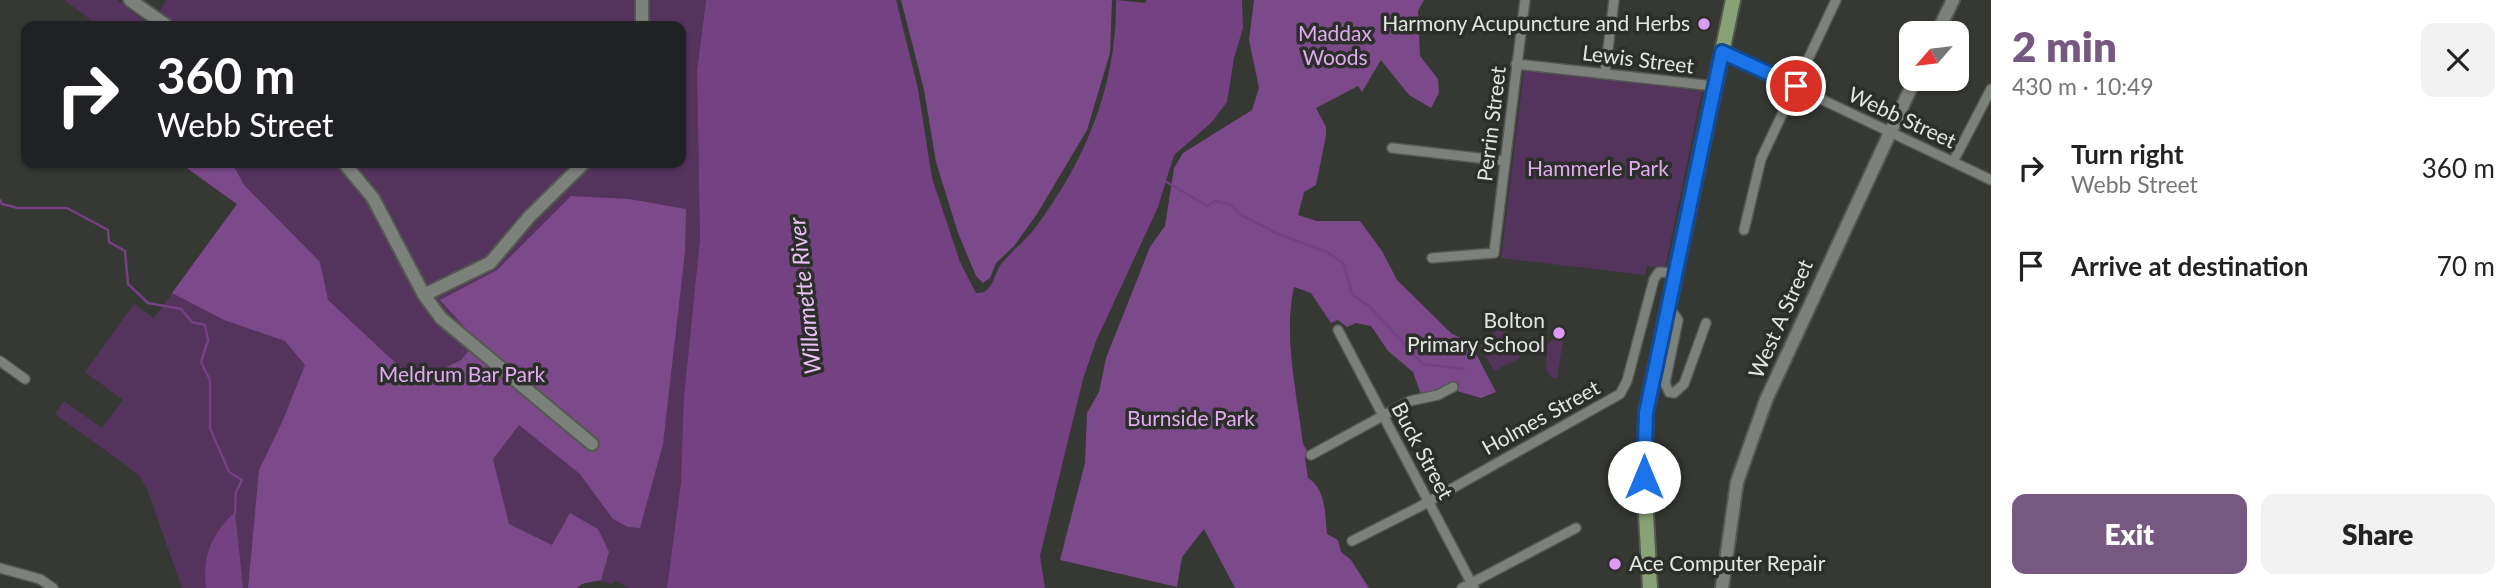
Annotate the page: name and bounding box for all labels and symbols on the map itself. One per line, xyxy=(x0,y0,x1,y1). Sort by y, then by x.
place label: Harmony Acupuncture and Herbs xyxy=(1382,10,1690,35)
marker: Harmony Acupuncture and Herbs xyxy=(1696,16,1712,32)
park label: Maddax Woods xyxy=(1298,20,1373,69)
north arrow xyxy=(1899,21,1969,91)
street label: Lewis Street xyxy=(1581,39,1696,78)
pin xyxy=(1766,56,1826,116)
street label: Perrin Street xyxy=(1471,64,1510,183)
street label: Webb Street xyxy=(1845,81,1961,153)
park label: Hammerle Park xyxy=(1527,155,1669,180)
water label: Willamette River xyxy=(782,215,826,376)
street label: West A Street xyxy=(1742,255,1817,382)
place label: Bolton Primary School xyxy=(1407,307,1545,356)
marker: Bolton Primary School xyxy=(1551,325,1567,341)
park label: Meldrum Bar Park xyxy=(379,361,546,386)
street label: Holmes Street xyxy=(1477,374,1604,459)
street label: Buck Street xyxy=(1387,397,1460,504)
park label: Burnside Park xyxy=(1127,405,1255,430)
position arrow xyxy=(1607,440,1681,514)
place label: Ace Computer Repair xyxy=(1629,550,1826,575)
marker: Ace Computer Repair xyxy=(1607,556,1623,572)

